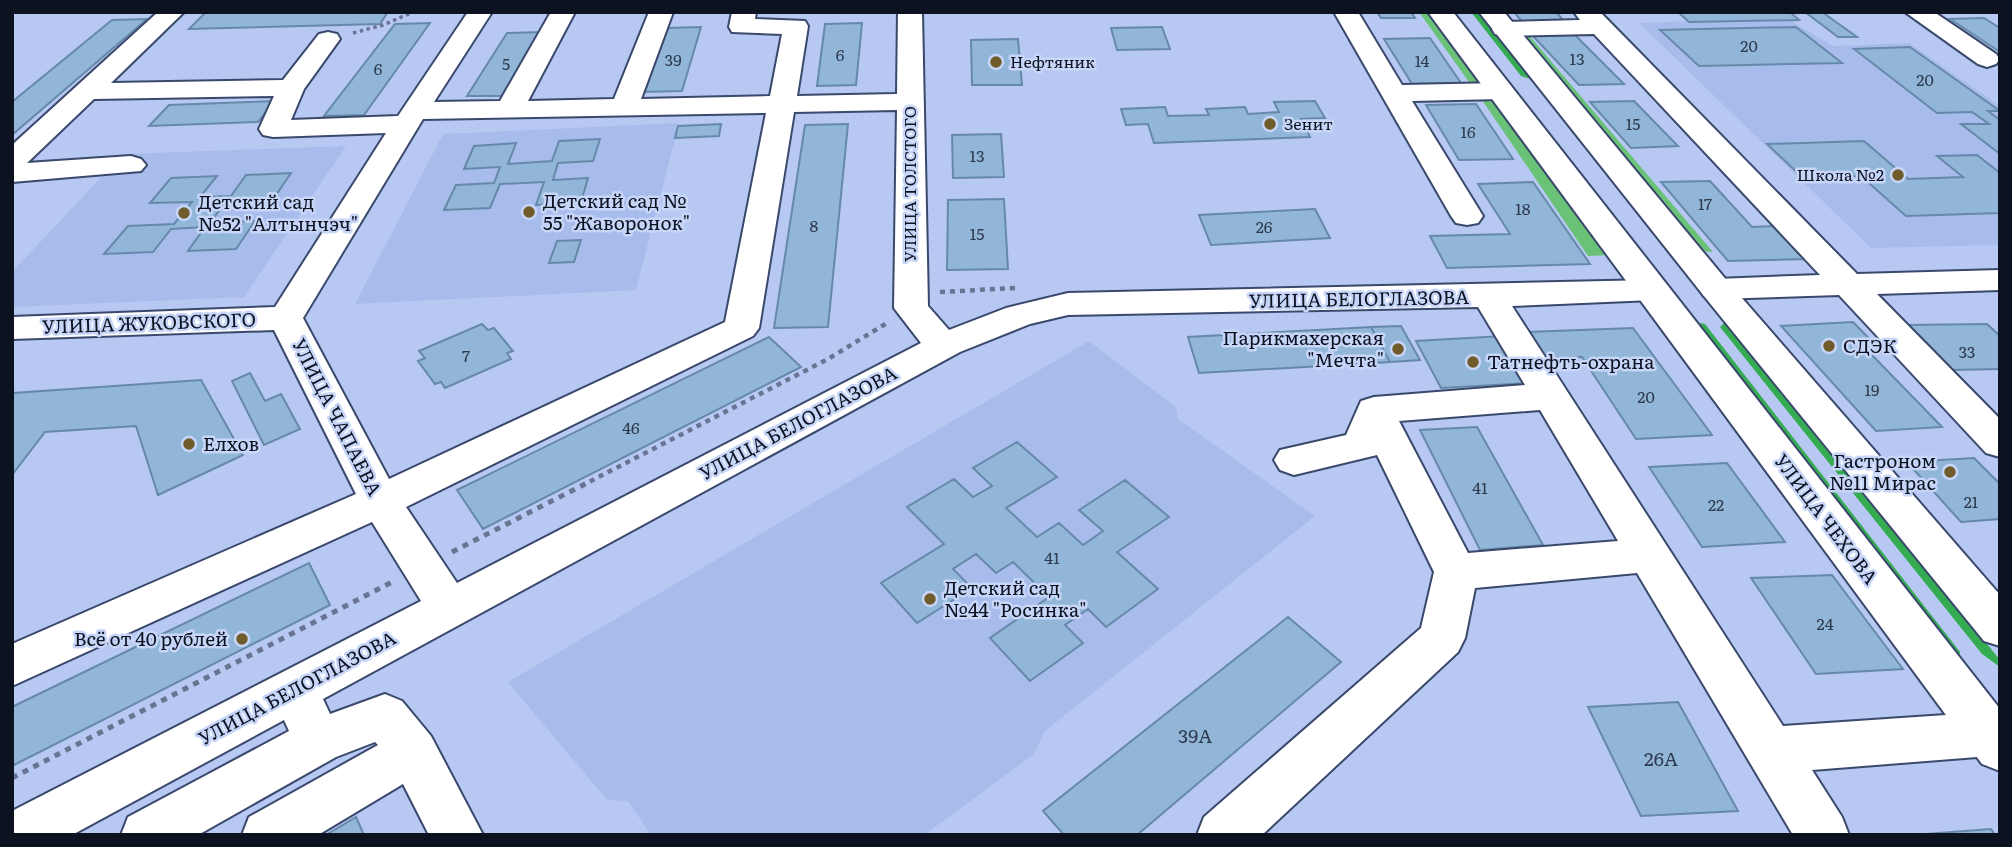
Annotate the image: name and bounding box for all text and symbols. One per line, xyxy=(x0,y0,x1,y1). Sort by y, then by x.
house number: 20 xyxy=(1740,33,1758,57)
house number: 6 xyxy=(836,42,845,66)
house number: 13 xyxy=(1569,46,1585,70)
house number: 39 xyxy=(664,47,682,71)
house number: 14 xyxy=(1415,48,1430,72)
place label: Нефтяник xyxy=(1010,49,1095,73)
house number: 5 xyxy=(502,51,510,75)
marker: Нефтяник xyxy=(988,54,1004,70)
house number: 6 xyxy=(374,56,383,80)
house number: 20 xyxy=(1916,67,1934,91)
street label: УЛИЦА ТОЛСТОГО xyxy=(897,106,921,262)
place label: Зенит xyxy=(1284,111,1333,135)
house number: 15 xyxy=(1626,111,1640,135)
marker: Зенит xyxy=(1262,116,1278,132)
house number: 16 xyxy=(1460,119,1476,143)
house number: 13 xyxy=(969,143,985,167)
place label: Школа №2 xyxy=(1797,162,1884,186)
marker: Школа №2 xyxy=(1890,167,1906,183)
place label: Детский сад № 55 "Жаворонок" xyxy=(543,186,690,236)
place label: Детский сад №52 "Алтынчэч" xyxy=(198,187,358,237)
house number: 17 xyxy=(1698,191,1712,215)
house number: 18 xyxy=(1515,196,1531,220)
marker: Детский сад № 55 "Жаворонок" xyxy=(521,204,537,220)
marker: Детский сад №52 "Алтынчэч" xyxy=(176,205,192,221)
house number: 8 xyxy=(810,213,819,237)
house number: 26 xyxy=(1256,214,1273,238)
house number: 15 xyxy=(970,221,984,245)
street label: УЛИЦА БЕЛОГЛАЗОВА xyxy=(1249,282,1469,314)
street label: УЛИЦА ЖУКОВСКОГО xyxy=(42,304,256,340)
place label: Парикмахерская "Мечта" xyxy=(1222,323,1384,373)
place label: СДЭК xyxy=(1843,331,1897,359)
street label: УЛИЦА ЧАПАЕВА xyxy=(286,333,390,500)
marker: СДЭК xyxy=(1821,338,1837,354)
house number: 33 xyxy=(1959,339,1975,363)
marker: Парикмахерская "Мечта" xyxy=(1390,341,1406,357)
house number: 7 xyxy=(462,343,470,367)
place label: Татнефть-охрана xyxy=(1487,347,1655,375)
marker: Татнефть-охрана xyxy=(1465,354,1481,370)
street label: УЛИЦА БЕЛОГЛАЗОВА xyxy=(694,358,901,486)
house number: 19 xyxy=(1865,377,1879,401)
house number: 20 xyxy=(1637,384,1655,408)
house number: 46 xyxy=(622,415,640,439)
place label: Елхов xyxy=(203,429,259,457)
marker: Елхов xyxy=(181,436,197,452)
place label: Гастроном №11 Мирас xyxy=(1829,446,1936,496)
street label: УЛИЦА ЧЕХОВА xyxy=(1768,447,1885,590)
marker: Гастроном №11 Мирас xyxy=(1942,464,1958,480)
house number: 41 xyxy=(1472,475,1488,499)
house number: 21 xyxy=(1964,489,1979,513)
house number: 22 xyxy=(1708,492,1724,516)
house number: 41 xyxy=(1044,545,1060,569)
place label: Детский сад №44 "Росинка" xyxy=(944,573,1087,623)
marker: Детский сад №44 "Росинка" xyxy=(922,591,938,607)
house number: 24 xyxy=(1817,611,1834,635)
street label: УЛИЦА БЕЛОГЛАЗОВА xyxy=(193,623,400,751)
place label: Всё от 40 рублей xyxy=(74,624,228,652)
marker: Всё от 40 рублей xyxy=(234,631,250,647)
house number: 39А xyxy=(1178,721,1212,749)
house number: 26А xyxy=(1644,744,1678,772)

